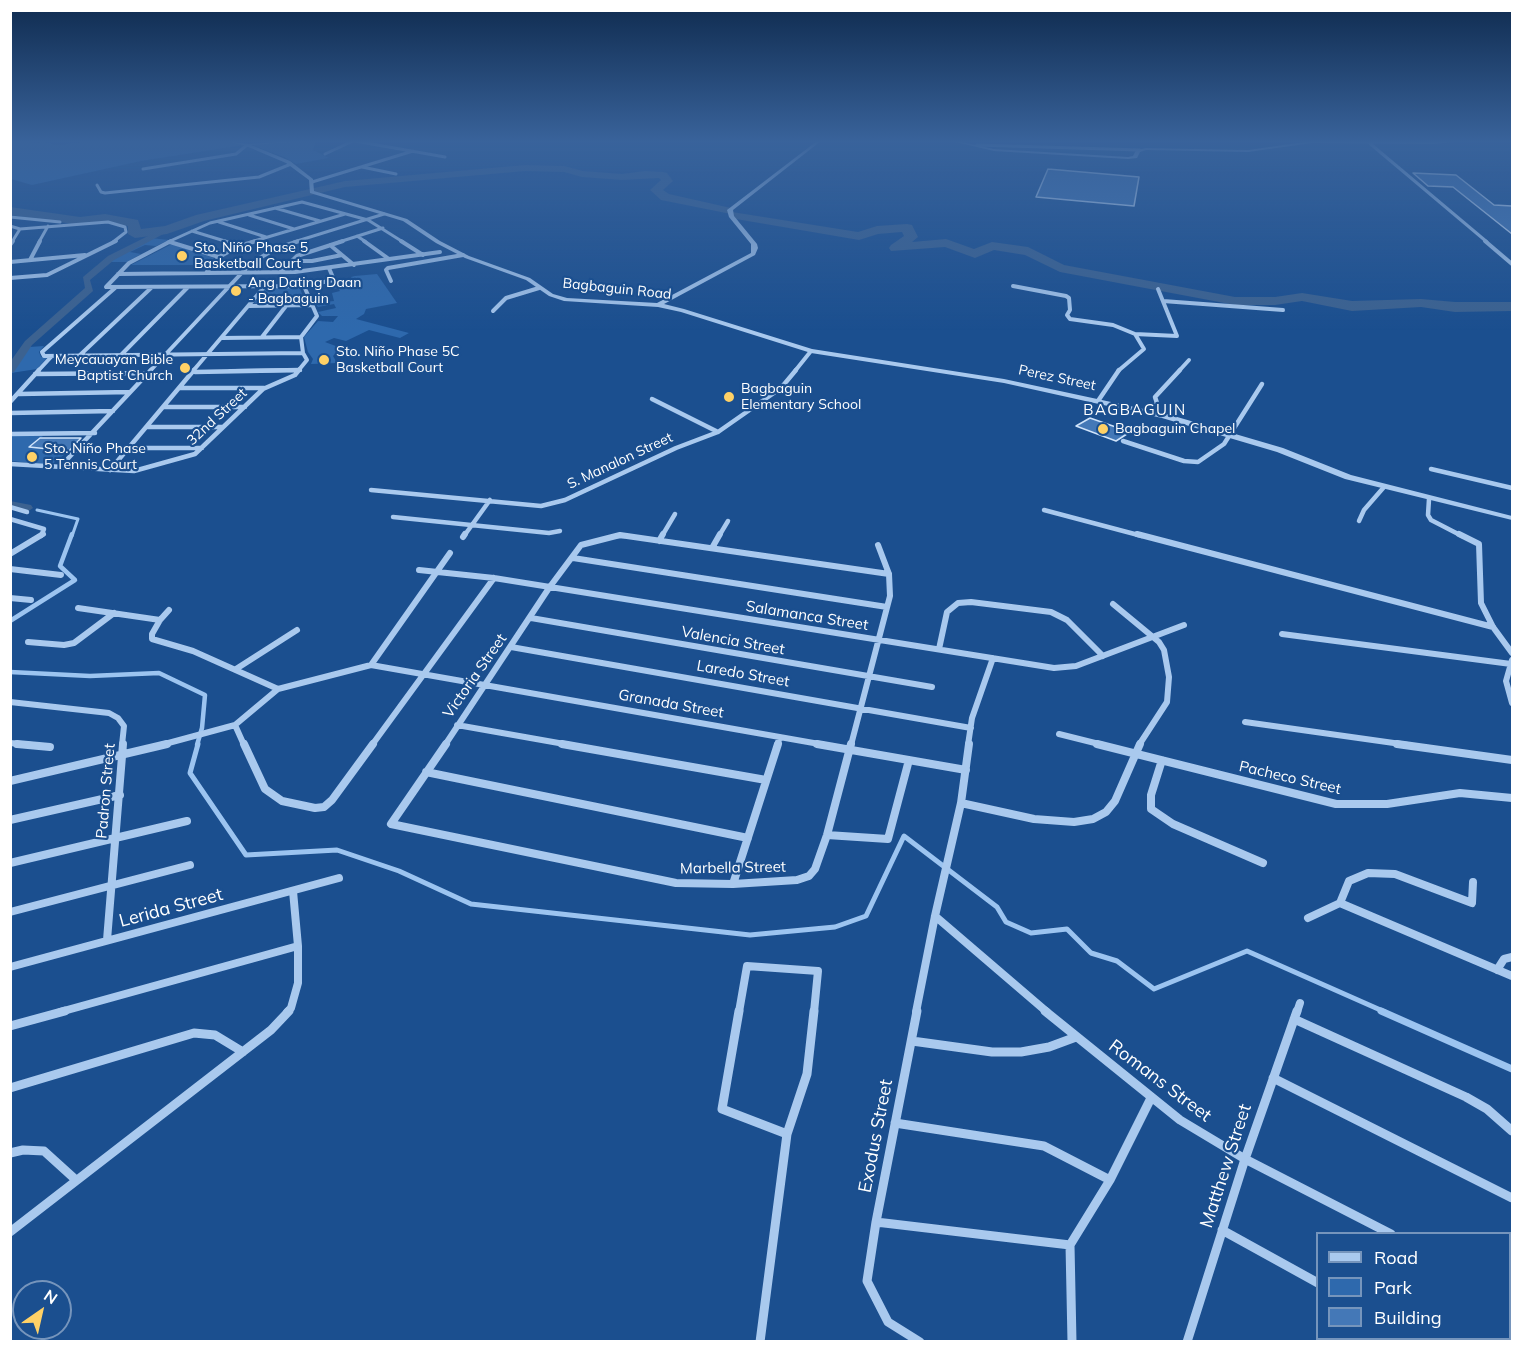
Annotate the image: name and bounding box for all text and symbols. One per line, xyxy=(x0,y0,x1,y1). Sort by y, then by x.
place label: Sto. Niño Phase 5 Basketball Court xyxy=(194,240,308,272)
marker: Sto. Niño Phase 5 Basketball Court xyxy=(175,249,189,263)
place label: Ang Dating Daan - Bagbaguin xyxy=(248,275,361,308)
street label: Bagbaguin Road xyxy=(562,275,672,303)
marker: Ang Dating Daan - Bagbaguin xyxy=(229,284,243,298)
place label: Sto. Niño Phase 5C Basketball Court xyxy=(336,344,460,376)
place label: Meycauayan Bible Baptist Church xyxy=(55,352,173,384)
marker: Sto. Niño Phase 5C Basketball Court xyxy=(317,353,331,367)
marker: Meycauayan Bible Baptist Church xyxy=(178,361,192,375)
street label: Perez Street xyxy=(1017,362,1097,394)
place label: Bagbaguin Elementary School xyxy=(741,381,861,413)
street label: 32nd Street xyxy=(184,385,250,449)
marker: Bagbaguin Elementary School xyxy=(722,390,736,404)
district label: BAGBAGUIN xyxy=(1083,401,1187,419)
place label: Bagbaguin Chapel xyxy=(1115,421,1235,437)
marker: Bagbaguin Chapel xyxy=(1096,422,1110,436)
street label: S. Manalon Street xyxy=(565,429,675,493)
place label: Sto. Niño Phase 5 Tennis Court xyxy=(44,441,146,473)
marker: Sto. Niño Phase 5 Tennis Court xyxy=(25,450,39,464)
street label: Salamanca Street xyxy=(745,597,869,635)
street label: Valencia Street xyxy=(680,623,786,659)
street label: Victoria Street xyxy=(439,630,511,722)
street label: Laredo Street xyxy=(695,657,791,691)
street label: Granada Street xyxy=(617,686,725,722)
street label: Padron Street xyxy=(93,743,119,839)
street label: Pacheco Street xyxy=(1237,758,1343,798)
street label: Marbella Street xyxy=(680,858,786,878)
street label: Lerida Street xyxy=(117,884,225,932)
street label: Romans Street xyxy=(1104,1035,1216,1127)
street label: Exodus Street xyxy=(854,1078,898,1194)
street label: Matthew Street xyxy=(1196,1101,1256,1231)
legend xyxy=(1316,1232,1511,1340)
text: Road xyxy=(1374,1246,1418,1269)
text: Park xyxy=(1374,1276,1412,1299)
north arrow xyxy=(12,1280,72,1340)
text: N xyxy=(40,1285,62,1308)
text: Building xyxy=(1374,1306,1442,1329)

